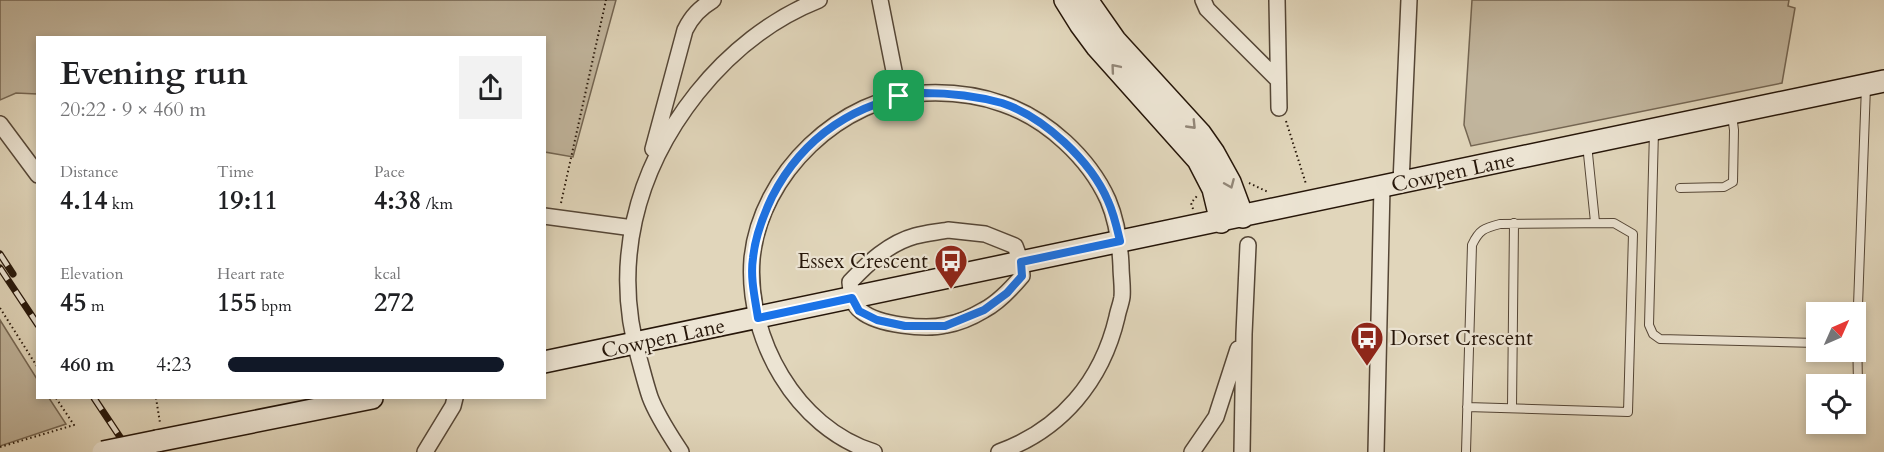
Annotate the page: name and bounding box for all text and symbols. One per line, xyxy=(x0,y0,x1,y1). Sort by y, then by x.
text: Evening run xyxy=(60,51,248,96)
button: share xyxy=(459,56,522,119)
one-way arrow xyxy=(1111,64,1122,75)
pin xyxy=(873,70,924,121)
icon: arrive xyxy=(882,79,915,112)
text: 20:22 · 9 × 460 m xyxy=(60,96,206,123)
one-way arrow xyxy=(1185,118,1196,129)
street label: Cowpen Lane xyxy=(1389,145,1518,200)
text: Distance xyxy=(60,161,118,183)
text: Time xyxy=(217,161,254,183)
text: Pace xyxy=(374,161,405,183)
one-way arrow xyxy=(1223,177,1235,188)
text: 4.14 xyxy=(60,183,108,218)
text: 19:11 xyxy=(217,183,278,218)
text: 4:38 xyxy=(374,183,422,218)
text: km xyxy=(108,193,134,215)
text: /km xyxy=(422,193,453,215)
bus stop icon: Essex Crescent xyxy=(933,243,969,290)
place label: Essex Crescent xyxy=(797,247,928,276)
text: Elevation xyxy=(60,263,124,285)
text: Heart rate xyxy=(217,263,285,285)
text: kcal xyxy=(374,263,401,285)
text: 45 xyxy=(60,285,87,320)
text: 155 xyxy=(217,285,257,320)
text: 272 xyxy=(374,285,414,320)
text: m xyxy=(87,295,104,317)
text: bpm xyxy=(257,295,292,317)
north arrow xyxy=(1806,302,1866,362)
map controls xyxy=(1806,302,1866,434)
street label: Cowpen Lane xyxy=(599,311,728,366)
bus stop icon: Dorset Crescent xyxy=(1349,320,1385,367)
place label: Dorset Crescent xyxy=(1390,324,1533,353)
text: 460 m xyxy=(60,351,115,378)
text: 4:23 xyxy=(156,351,192,378)
button: locate xyxy=(1806,374,1866,434)

